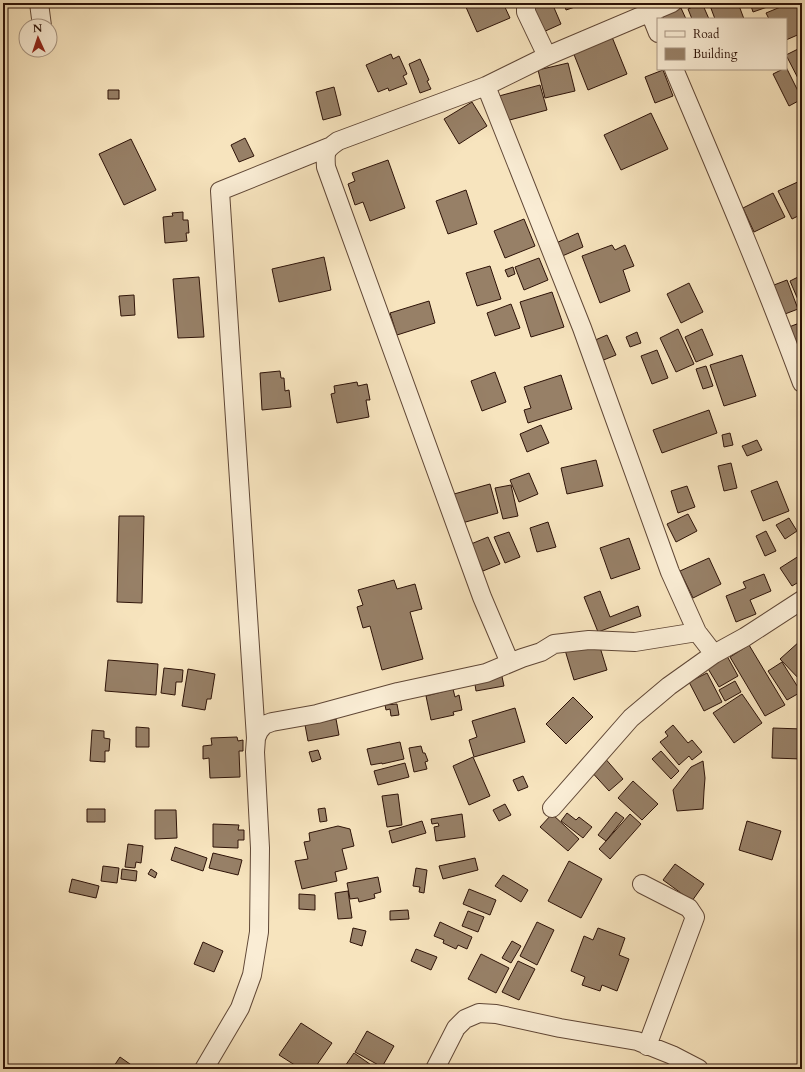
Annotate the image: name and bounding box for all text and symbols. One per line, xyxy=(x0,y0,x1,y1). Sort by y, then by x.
north arrow xyxy=(18,18,58,58)
legend xyxy=(657,18,787,70)
text: N xyxy=(32,21,43,36)
text: Road xyxy=(693,26,720,42)
text: Building xyxy=(693,46,738,62)

